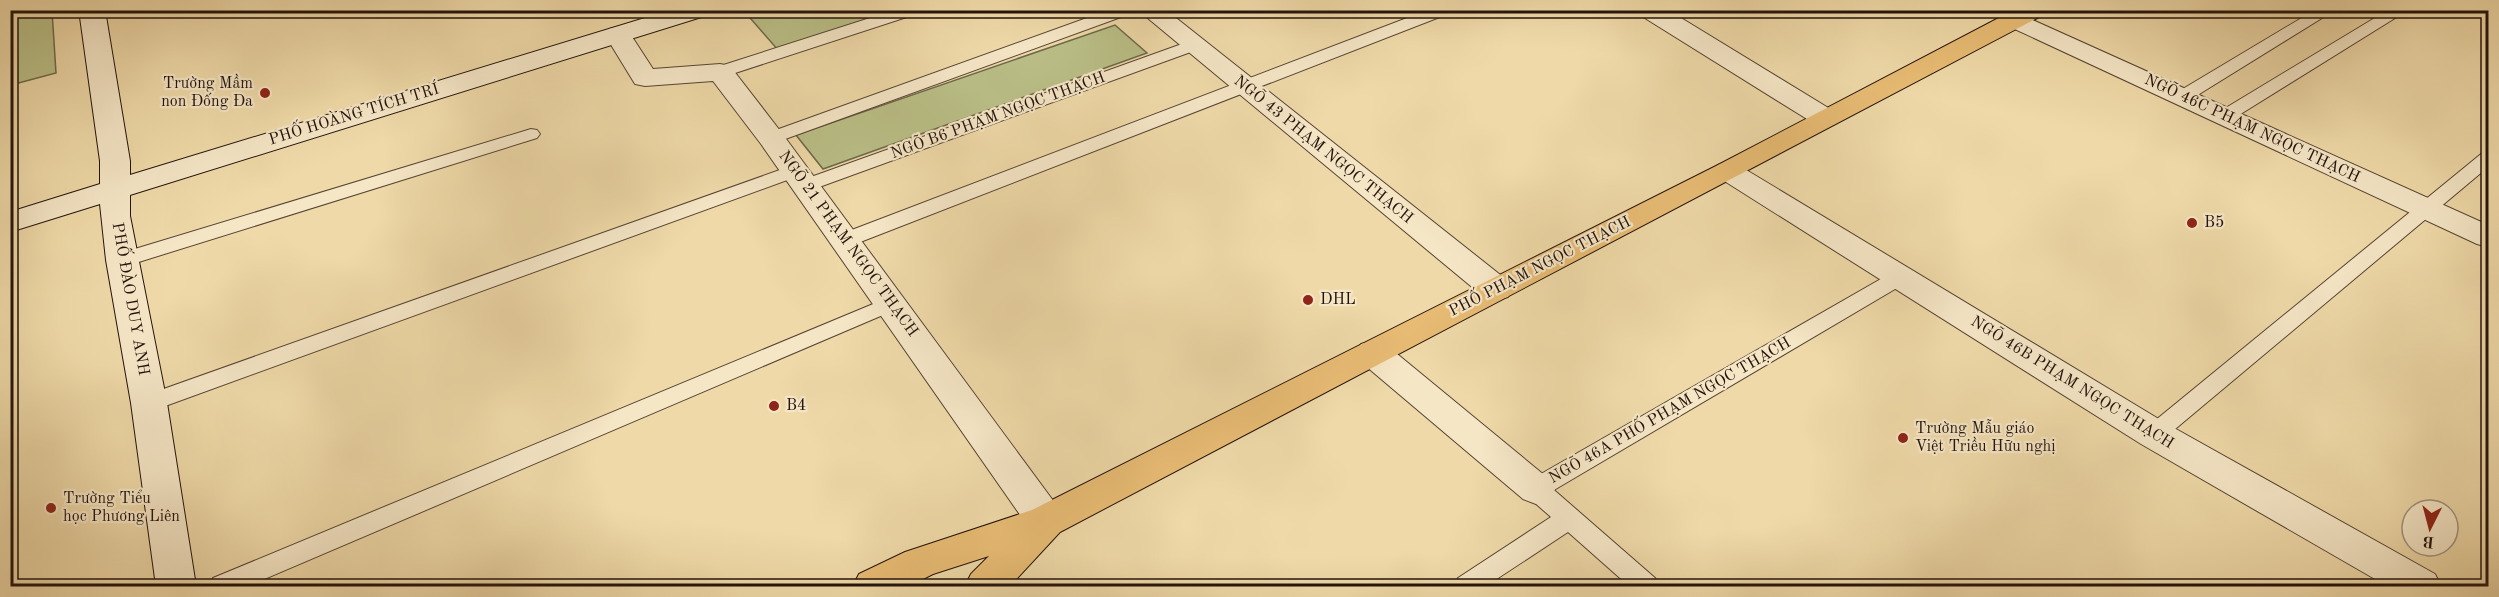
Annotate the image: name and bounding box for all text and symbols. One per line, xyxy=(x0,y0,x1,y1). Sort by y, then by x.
street label: NGÕ B6 PHẠM NGỌC THẠCH xyxy=(887,65,1107,162)
street label: NGÕ 46C PHẠM NGỌC THẠCH xyxy=(2142,67,2364,186)
street label: NGÕ 43 PHẠM NGỌC THẠCH xyxy=(1230,69,1419,227)
place label: Trường Mầm non Đống Đa xyxy=(161,73,253,110)
street label: PHỐ HOÀNG TÍCH TRÍ xyxy=(265,76,441,149)
marker: Trường Mầm non Đống Đa xyxy=(258,86,272,100)
street label: NGÕ 21 PHẠM NGỌC THẠCH xyxy=(775,145,925,340)
street label: PHỐ PHẠM NGỌC THẠCH xyxy=(1444,209,1634,320)
place label: B5 xyxy=(2204,215,2224,231)
marker: B5 xyxy=(2185,216,2199,230)
street label: PHỐ ĐÀO DUY ANH xyxy=(109,220,157,377)
place label: DHL xyxy=(1320,292,1356,308)
marker: DHL xyxy=(1301,293,1315,307)
street label: NGÕ 46B PHẠM NGỌC THẠCH xyxy=(1968,309,2179,452)
street label: NGÕ 46A PHỐ PHẠM NGỌC THẠCH xyxy=(1543,330,1794,487)
place label: B4 xyxy=(786,398,806,414)
marker: B4 xyxy=(767,399,781,413)
place label: Trường Mẫu giáo Việt Triều Hữu nghị xyxy=(1915,418,2056,455)
marker: Trường Mẫu giáo Việt Triều Hữu nghị xyxy=(1896,431,1910,445)
place label: Trường Tiểu học Phương Liên xyxy=(63,489,180,525)
north arrow xyxy=(2400,498,2460,558)
marker: Trường Tiểu học Phương Liên xyxy=(44,501,58,515)
text: B xyxy=(2422,532,2435,549)

